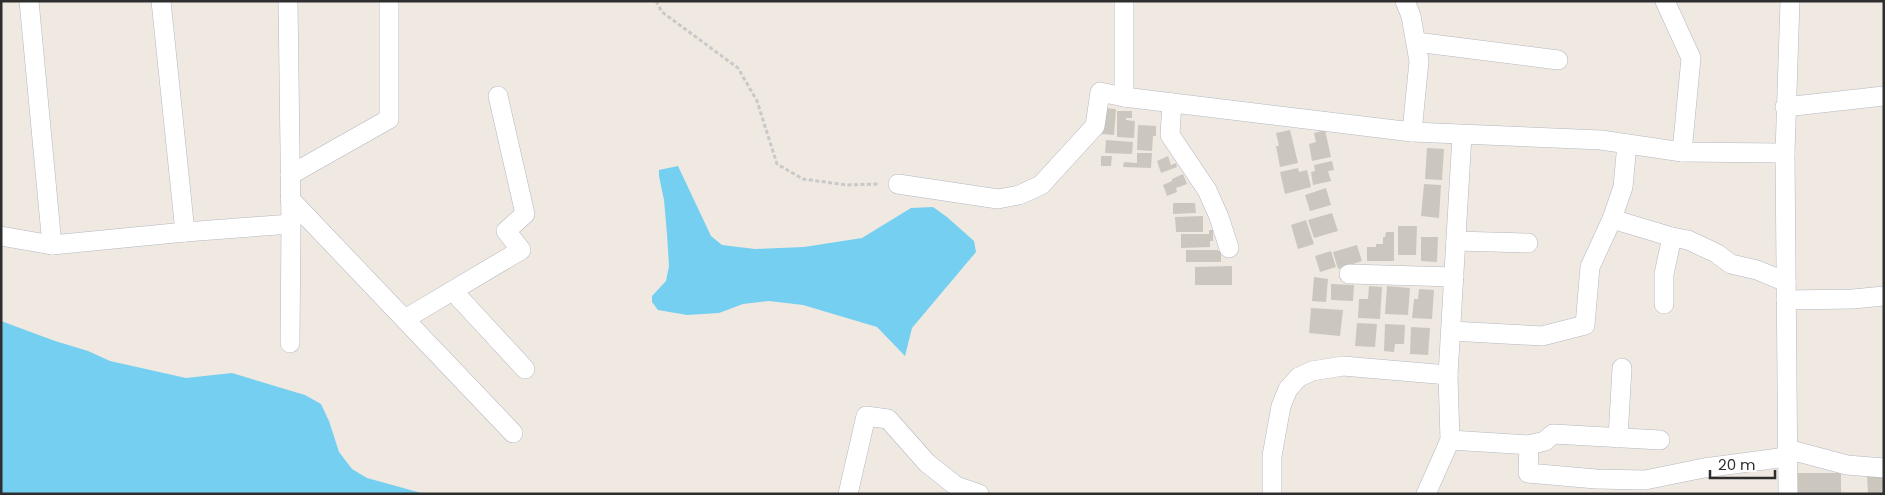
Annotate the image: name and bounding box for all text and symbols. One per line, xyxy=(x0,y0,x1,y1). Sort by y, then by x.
scale bar xyxy=(1710,448,1775,480)
text: 20 m xyxy=(1718,454,1756,475)

